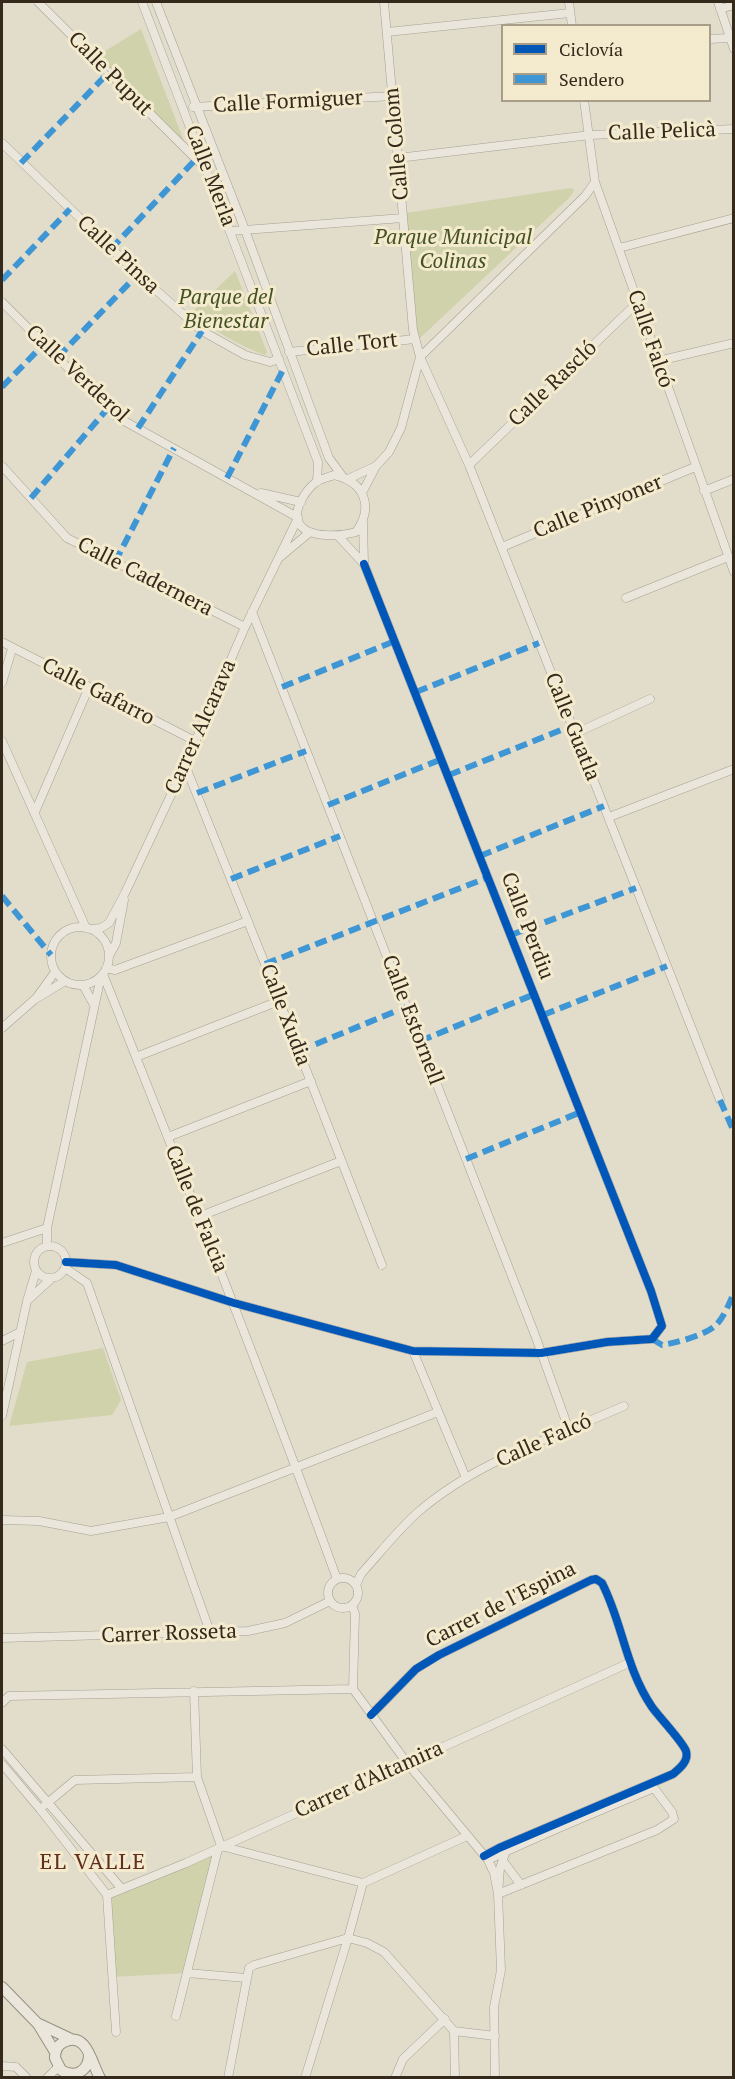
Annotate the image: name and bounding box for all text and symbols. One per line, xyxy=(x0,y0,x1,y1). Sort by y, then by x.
legend xyxy=(501,24,711,102)
street label: Calle Puput xyxy=(63,27,157,121)
text: Ciclovía xyxy=(559,37,623,61)
text: Sendero xyxy=(559,67,624,91)
street label: Calle Formiguer xyxy=(213,85,363,119)
street label: Calle Colom xyxy=(380,87,414,201)
street label: Calle Pelicà xyxy=(608,118,716,146)
street label: Calle Merla xyxy=(179,122,241,230)
street label: Calle Pinsa xyxy=(72,211,164,299)
park label: Parque Municipal Colinas xyxy=(374,225,532,275)
park label: Parque del Bienestar xyxy=(179,285,273,335)
street label: Calle Falcó xyxy=(622,287,678,391)
street label: Calle Verderol xyxy=(20,320,134,428)
street label: Calle Tort xyxy=(305,328,399,362)
street label: Calle Rascló xyxy=(504,336,602,432)
street label: Calle Pinyoner xyxy=(530,470,666,544)
street label: Calle Cadernera xyxy=(73,532,217,622)
street label: Calle Gafarro xyxy=(37,653,159,731)
street label: Carrer Alcarava xyxy=(160,656,242,798)
street label: Calle Guatla xyxy=(539,669,605,785)
street label: Calle Perdiu xyxy=(495,869,559,983)
street label: Calle Estornell xyxy=(376,952,448,1088)
street label: Calle Xudia xyxy=(254,960,316,1070)
street label: Calle de Falcia xyxy=(159,1142,233,1276)
street label: Calle Falcó xyxy=(492,1409,596,1473)
street label: Carrer de l'Espina xyxy=(422,1556,580,1654)
street label: Carrer Rosseta xyxy=(101,1619,237,1649)
street label: Carrer d'Altamira xyxy=(291,1736,447,1824)
district label: EL VALLE xyxy=(40,1850,146,1876)

